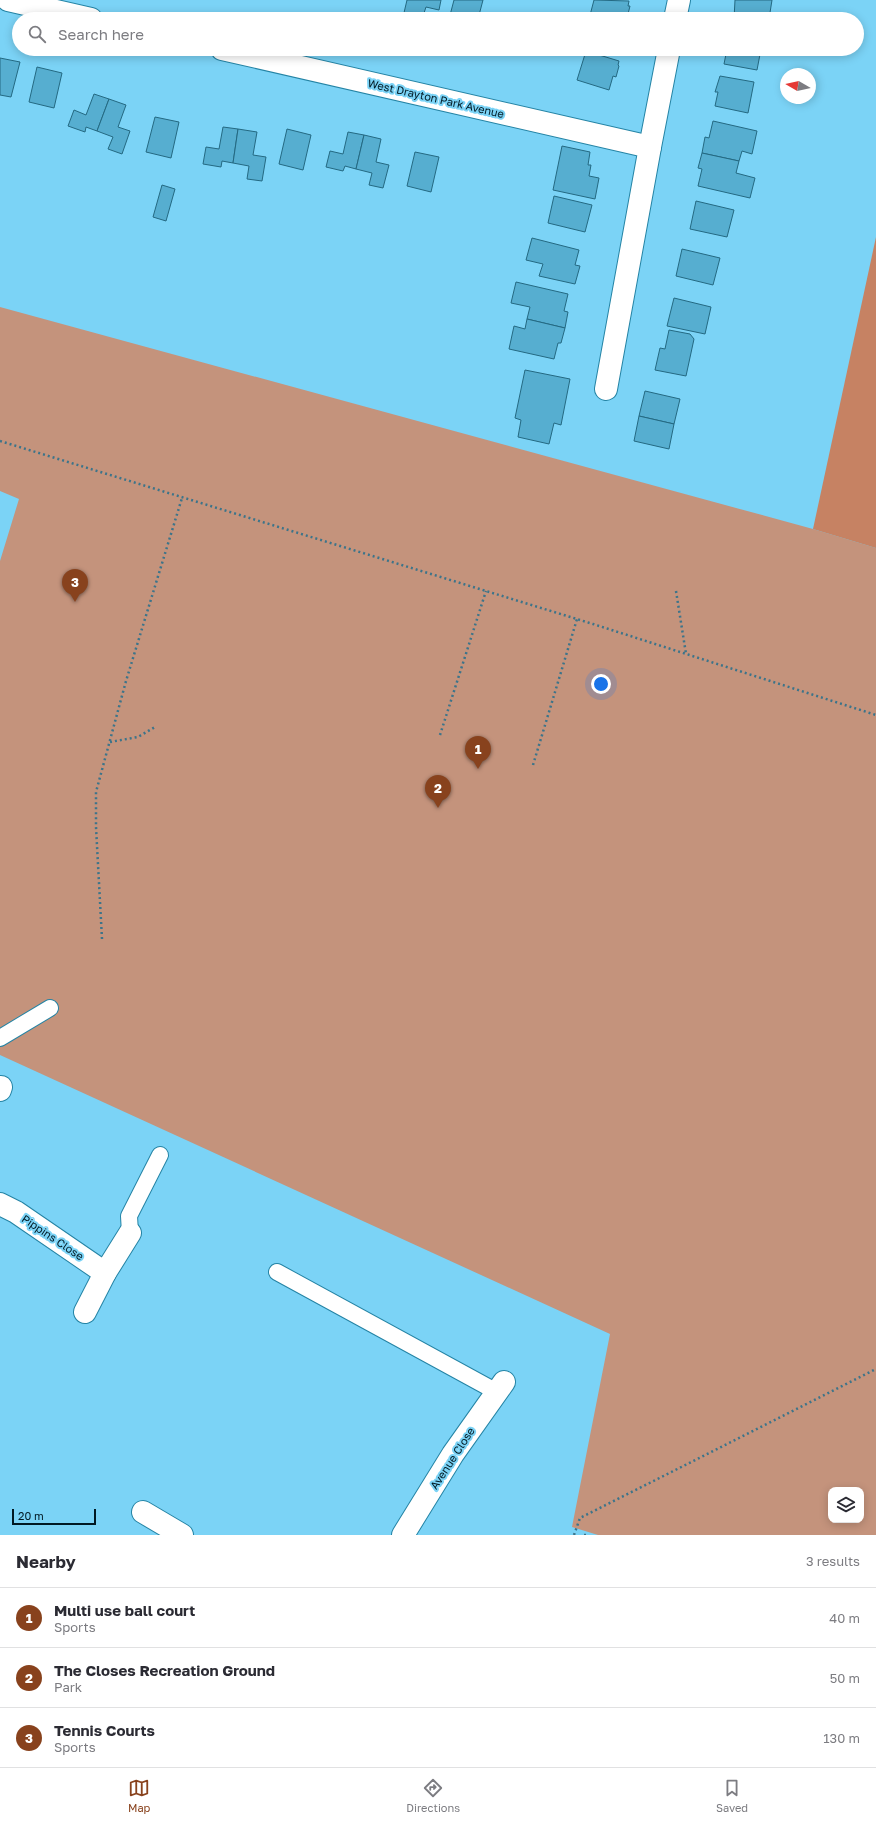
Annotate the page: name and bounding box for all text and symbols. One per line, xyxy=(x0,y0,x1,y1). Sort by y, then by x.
search box xyxy=(12,12,864,56)
icon: search xyxy=(26,23,48,45)
text: Search here xyxy=(58,25,144,43)
north arrow xyxy=(780,68,816,104)
street label: West Drayton Park Avenue xyxy=(366,76,506,120)
pin: 3 xyxy=(62,569,88,602)
your location xyxy=(591,674,611,694)
pin: 1 xyxy=(465,736,491,769)
pin: 2 xyxy=(425,775,451,808)
street label: Pippins Close xyxy=(20,1212,86,1262)
street label: Avenue Close xyxy=(427,1425,477,1491)
map controls xyxy=(828,1487,864,1523)
button: layers xyxy=(828,1487,864,1523)
scale bar xyxy=(12,1507,96,1526)
text: 20 m xyxy=(18,1509,44,1522)
text: Nearby xyxy=(16,1551,76,1572)
text: 3 results xyxy=(806,1553,860,1569)
text: Multi use ball court xyxy=(54,1601,195,1619)
text: 1 xyxy=(26,1610,32,1626)
text: 40 m xyxy=(829,1610,860,1626)
text: Sports xyxy=(54,1619,96,1635)
text: The Closes Recreation Ground xyxy=(54,1661,275,1679)
text: 2 xyxy=(25,1670,33,1686)
text: 50 m xyxy=(830,1670,860,1686)
text: Park xyxy=(54,1679,82,1695)
text: Tennis Courts xyxy=(54,1721,155,1739)
text: 3 xyxy=(25,1730,33,1746)
text: 130 m xyxy=(823,1730,860,1746)
text: Sports xyxy=(54,1739,96,1755)
tab: Map xyxy=(128,1777,150,1814)
tab: Directions xyxy=(406,1777,460,1814)
tab: Saved xyxy=(716,1777,748,1814)

